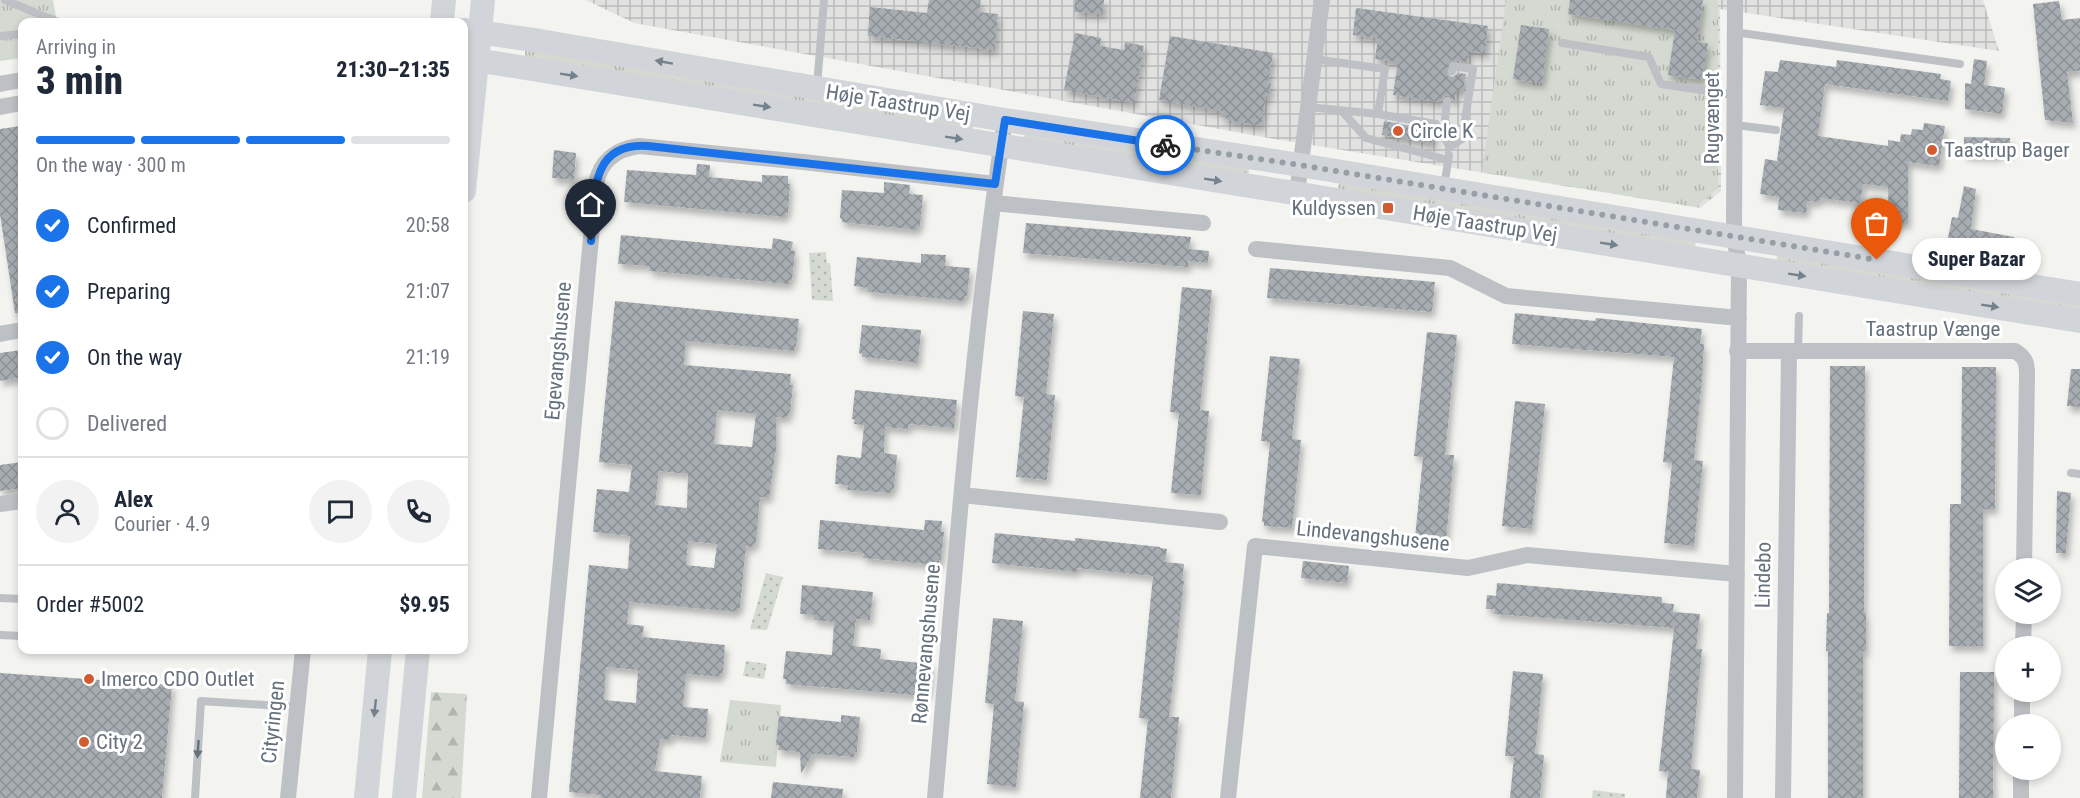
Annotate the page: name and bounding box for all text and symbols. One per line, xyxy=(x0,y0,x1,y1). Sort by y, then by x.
text: Arriving in xyxy=(36,35,116,59)
text: 21:30–21:35 xyxy=(336,57,450,82)
one-way arrow xyxy=(654,57,673,66)
text: 3 min xyxy=(36,58,123,104)
one-way arrow xyxy=(560,71,579,80)
street label: Rugvænget xyxy=(1700,72,1724,164)
street label: Høje Taastrup Vej xyxy=(824,80,972,126)
one-way arrow xyxy=(752,102,771,111)
courier xyxy=(1135,115,1195,175)
place label: Circle K xyxy=(1410,119,1474,143)
marker: Circle K xyxy=(1391,124,1405,138)
icon: bike xyxy=(1149,129,1182,162)
one-way arrow xyxy=(945,133,964,142)
place label: Taastrup Bager xyxy=(1944,138,2070,162)
marker: Taastrup Bager xyxy=(1925,143,1939,157)
text: On the way · 300 m xyxy=(36,153,186,177)
one-way arrow xyxy=(1204,175,1223,184)
pin xyxy=(565,179,616,241)
icon: home xyxy=(574,188,607,221)
place label: Kuldyssen xyxy=(1291,196,1376,220)
pin xyxy=(1851,198,1902,260)
marker: Kuldyssen xyxy=(1381,201,1395,215)
street label: Høje Taastrup Vej xyxy=(1411,201,1559,247)
icon: bag xyxy=(1860,207,1893,240)
icon: check xyxy=(36,209,69,242)
text: Confirmed xyxy=(87,213,176,238)
text: 20:58 xyxy=(406,213,450,237)
callout: Super Bazar xyxy=(1913,239,2042,281)
one-way arrow xyxy=(1599,240,1618,249)
text: Super Bazar xyxy=(1928,247,2025,271)
one-way arrow xyxy=(1788,270,1807,279)
icon: check xyxy=(36,275,69,308)
text: Preparing xyxy=(87,279,171,304)
text: 21:07 xyxy=(406,279,450,303)
street label: Egevangshusene xyxy=(540,281,576,421)
one-way arrow xyxy=(1980,302,1999,311)
street label: Taastrup Vænge xyxy=(1866,317,2001,341)
icon: check xyxy=(36,341,69,374)
text: On the way xyxy=(87,345,182,370)
text: 21:19 xyxy=(406,345,450,369)
text: Delivered xyxy=(87,411,167,436)
button: person xyxy=(36,480,99,543)
button: chat xyxy=(309,480,372,543)
button: phone xyxy=(387,480,450,543)
text: Alex xyxy=(114,487,153,512)
text: Courier · 4.9 xyxy=(114,512,210,536)
street label: Lindevangshusene xyxy=(1295,516,1451,556)
street label: Lindebo xyxy=(1750,542,1776,608)
map controls xyxy=(1995,558,2061,780)
button: layers xyxy=(1995,558,2061,624)
street label: Rønnevangshusene xyxy=(907,563,945,725)
text: Order #5002 xyxy=(36,592,144,617)
text: $9.95 xyxy=(399,592,450,617)
button: + xyxy=(1995,636,2061,702)
place label: Imerco CDO Outlet xyxy=(101,667,254,691)
marker: Imerco CDO Outlet xyxy=(82,672,96,686)
street label: Cityringen xyxy=(257,679,289,765)
one-way arrow xyxy=(370,698,380,717)
button: − xyxy=(1995,714,2061,780)
place label: City 2 xyxy=(96,730,143,754)
marker: City 2 xyxy=(77,735,91,749)
one-way arrow xyxy=(193,740,202,759)

